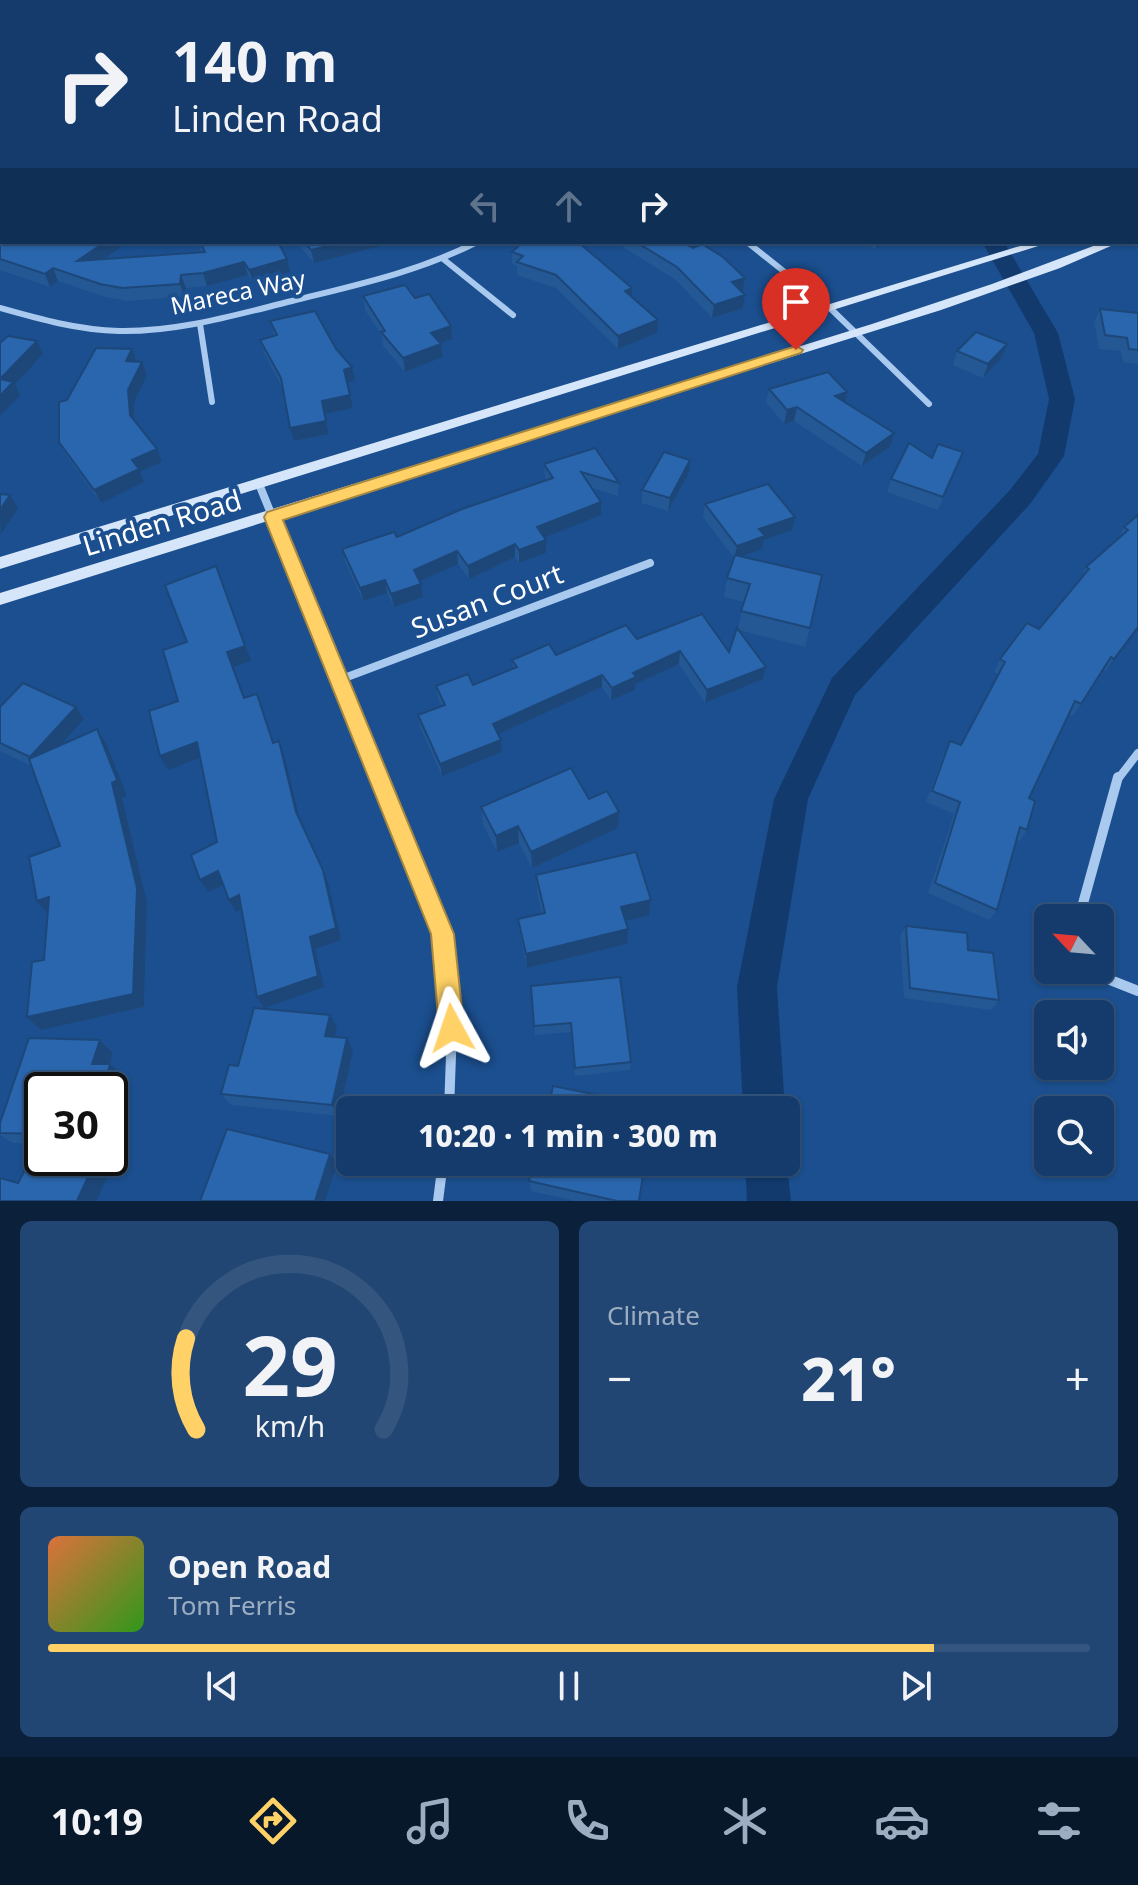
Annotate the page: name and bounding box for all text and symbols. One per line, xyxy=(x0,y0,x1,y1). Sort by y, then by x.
text: 140 m xyxy=(172,22,337,98)
icon: right xyxy=(40,32,144,136)
text: Linden Road xyxy=(172,94,383,143)
icon: left xyxy=(463,184,507,228)
icon: ahead xyxy=(547,184,591,228)
icon: right xyxy=(631,184,675,228)
street label: Mareca Way xyxy=(167,261,309,322)
pin xyxy=(762,268,830,350)
icon: arrive xyxy=(774,280,818,324)
street label: Linden Road xyxy=(78,480,246,564)
street label: Susan Court xyxy=(405,554,568,646)
north arrow xyxy=(1034,904,1114,984)
map controls xyxy=(1034,904,1114,1176)
position arrow xyxy=(410,986,494,1070)
button: sound xyxy=(1034,1000,1114,1080)
speed limit sign: 30 xyxy=(24,1072,128,1176)
button: search xyxy=(1034,1096,1114,1176)
text: 10:20 · 1 min · 300 m xyxy=(418,1115,718,1156)
text: Climate xyxy=(607,1297,700,1333)
text: 29 xyxy=(242,1307,337,1420)
text: 21° xyxy=(801,1337,896,1419)
text: − xyxy=(607,1348,632,1408)
text: + xyxy=(1065,1348,1090,1408)
text: km/h xyxy=(254,1406,325,1445)
text: Open Road xyxy=(168,1546,331,1587)
text: Tom Ferris xyxy=(168,1587,296,1623)
icon: previous xyxy=(200,1664,244,1708)
icon: pause xyxy=(547,1664,591,1708)
icon: next xyxy=(894,1664,938,1708)
icon: directions xyxy=(245,1793,301,1849)
icon: music xyxy=(402,1793,458,1849)
icon: phone xyxy=(559,1793,615,1849)
icon: climate xyxy=(717,1793,773,1849)
icon: car xyxy=(874,1793,930,1849)
icon: filters xyxy=(1031,1793,1087,1849)
text: 10:19 xyxy=(51,1797,143,1846)

